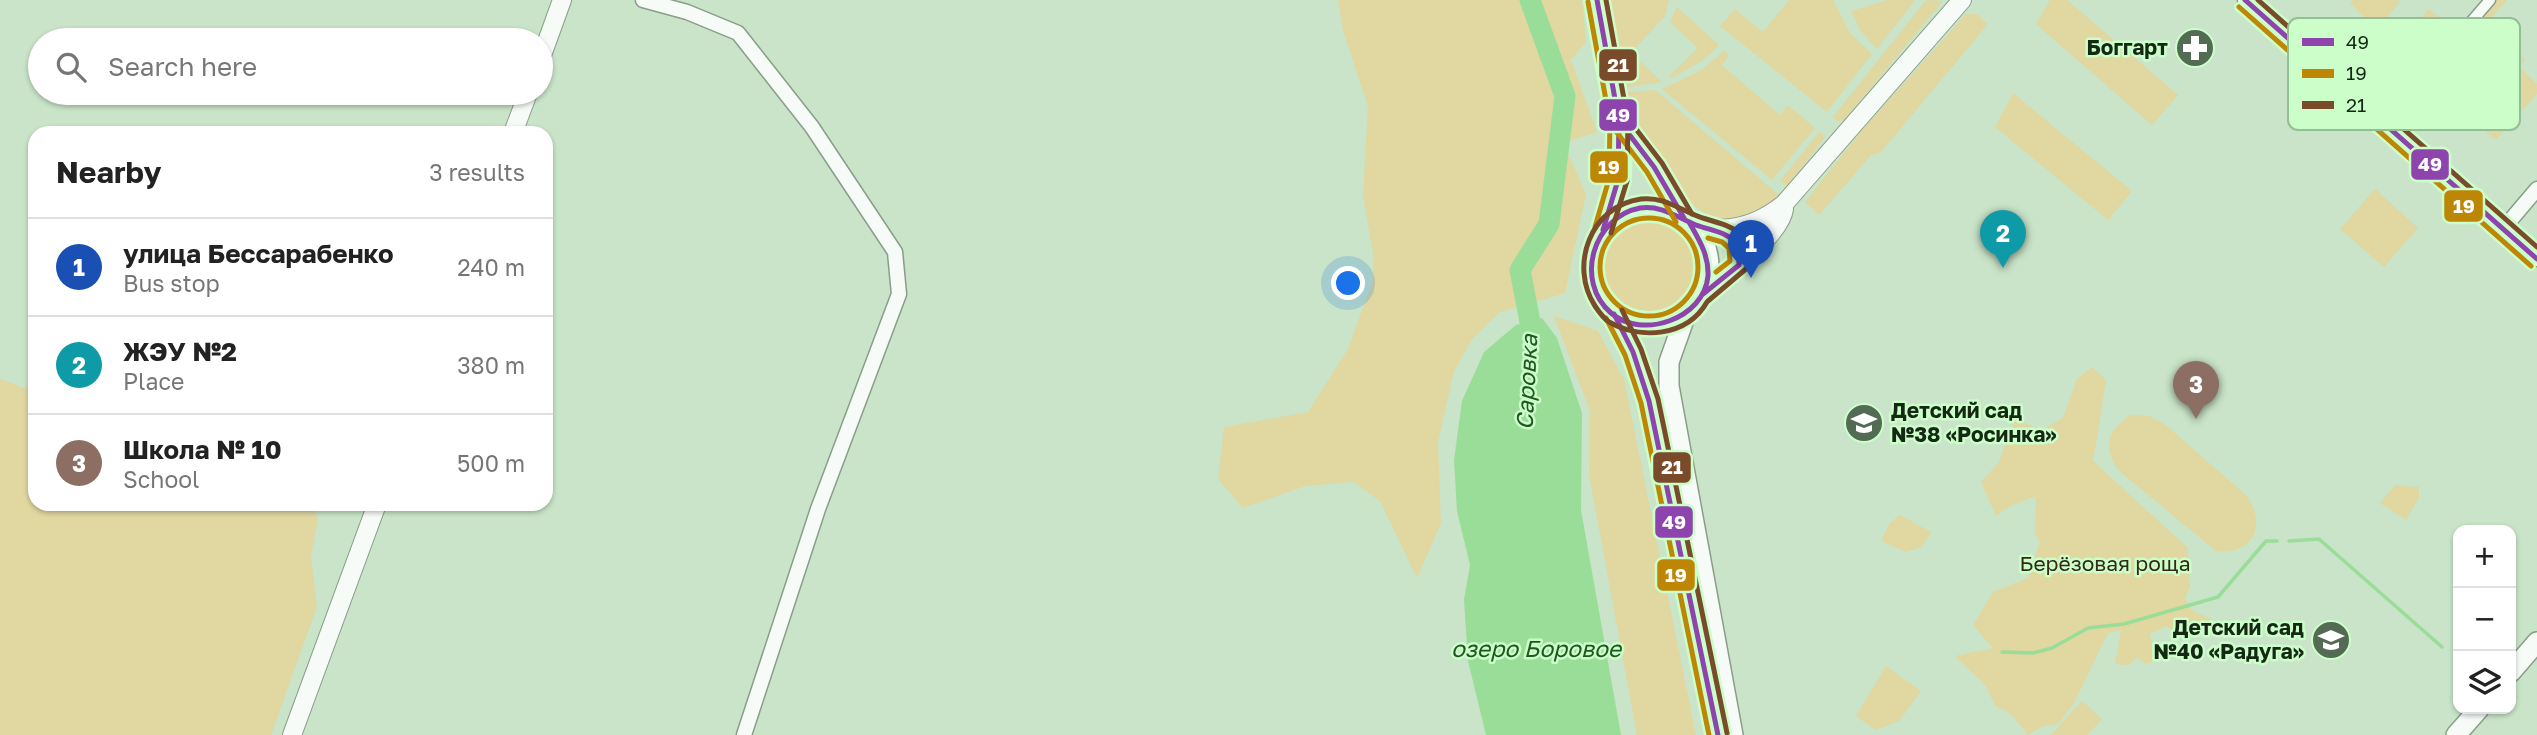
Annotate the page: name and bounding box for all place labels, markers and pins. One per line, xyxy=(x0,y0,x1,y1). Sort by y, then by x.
pharmacy icon: Боггарт xyxy=(2174,27,2216,69)
place label: Боггарт xyxy=(2087,34,2168,60)
pin: 2 xyxy=(1980,210,2026,268)
pin: 1 xyxy=(1728,220,1774,278)
pin: 3 xyxy=(2173,361,2219,419)
place label: Детский сад №38 «Росинка» xyxy=(1891,397,2057,447)
school or university icon: Детский сад №38 «Росинка» xyxy=(1843,402,1885,444)
place label: Детский сад №40 «Радуга» xyxy=(2154,614,2304,664)
school or university icon: Детский сад №40 «Радуга» xyxy=(2310,619,2352,661)

